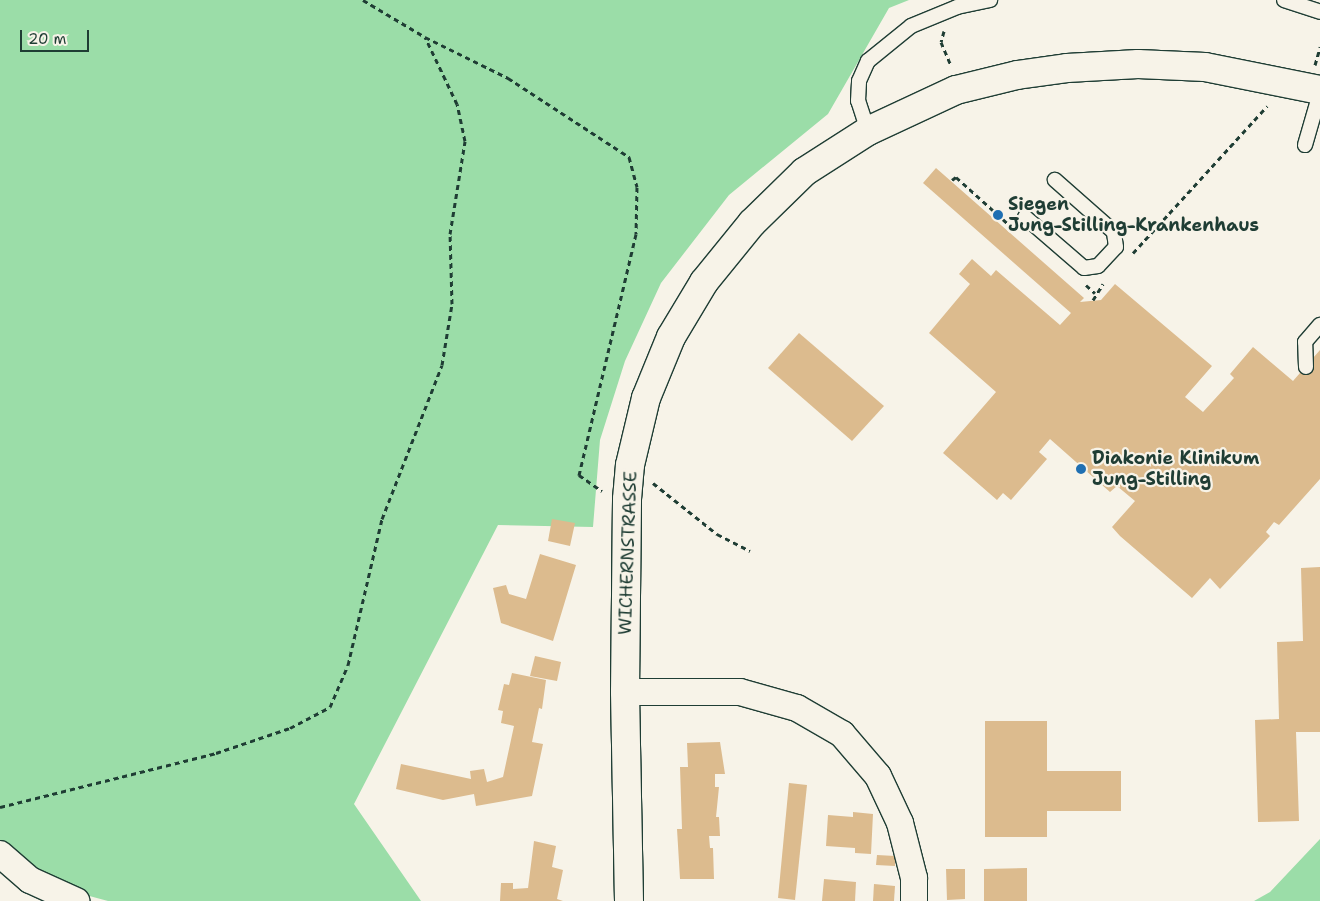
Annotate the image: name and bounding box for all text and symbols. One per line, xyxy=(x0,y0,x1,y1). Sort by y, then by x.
scale bar xyxy=(22,20,91,52)
text: 20 m xyxy=(28,29,67,49)
place label: Siegen Jung-Stilling-Krankenhaus xyxy=(1008,194,1259,236)
marker: Siegen Jung-Stilling-Krankenhaus xyxy=(992,209,1004,221)
place label: Diakonie Klinikum Jung-Stilling xyxy=(1092,448,1259,490)
marker: Diakonie Klinikum Jung-Stilling xyxy=(1074,462,1088,476)
street label: WICHERNSTRASSE xyxy=(614,471,642,635)

